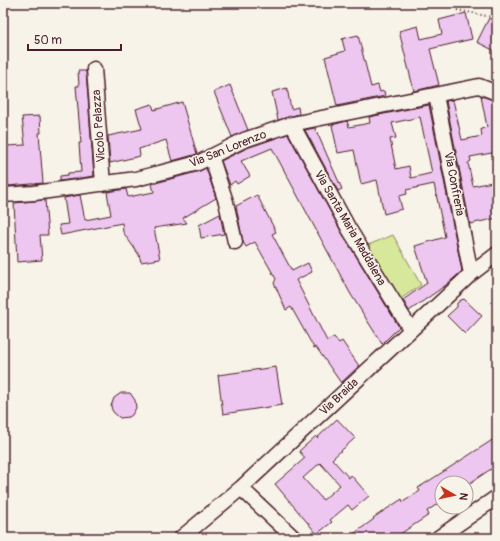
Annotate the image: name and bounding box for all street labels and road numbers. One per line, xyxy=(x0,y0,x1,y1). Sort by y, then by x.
street label: Vicolo Pelazza xyxy=(89,89,109,163)
street label: Via San Lorenzo xyxy=(187,127,269,171)
street label: Via Confreria xyxy=(440,151,468,218)
street label: Via Santa Maria Maddalena xyxy=(311,168,389,289)
street label: Via Braida xyxy=(316,375,362,419)

